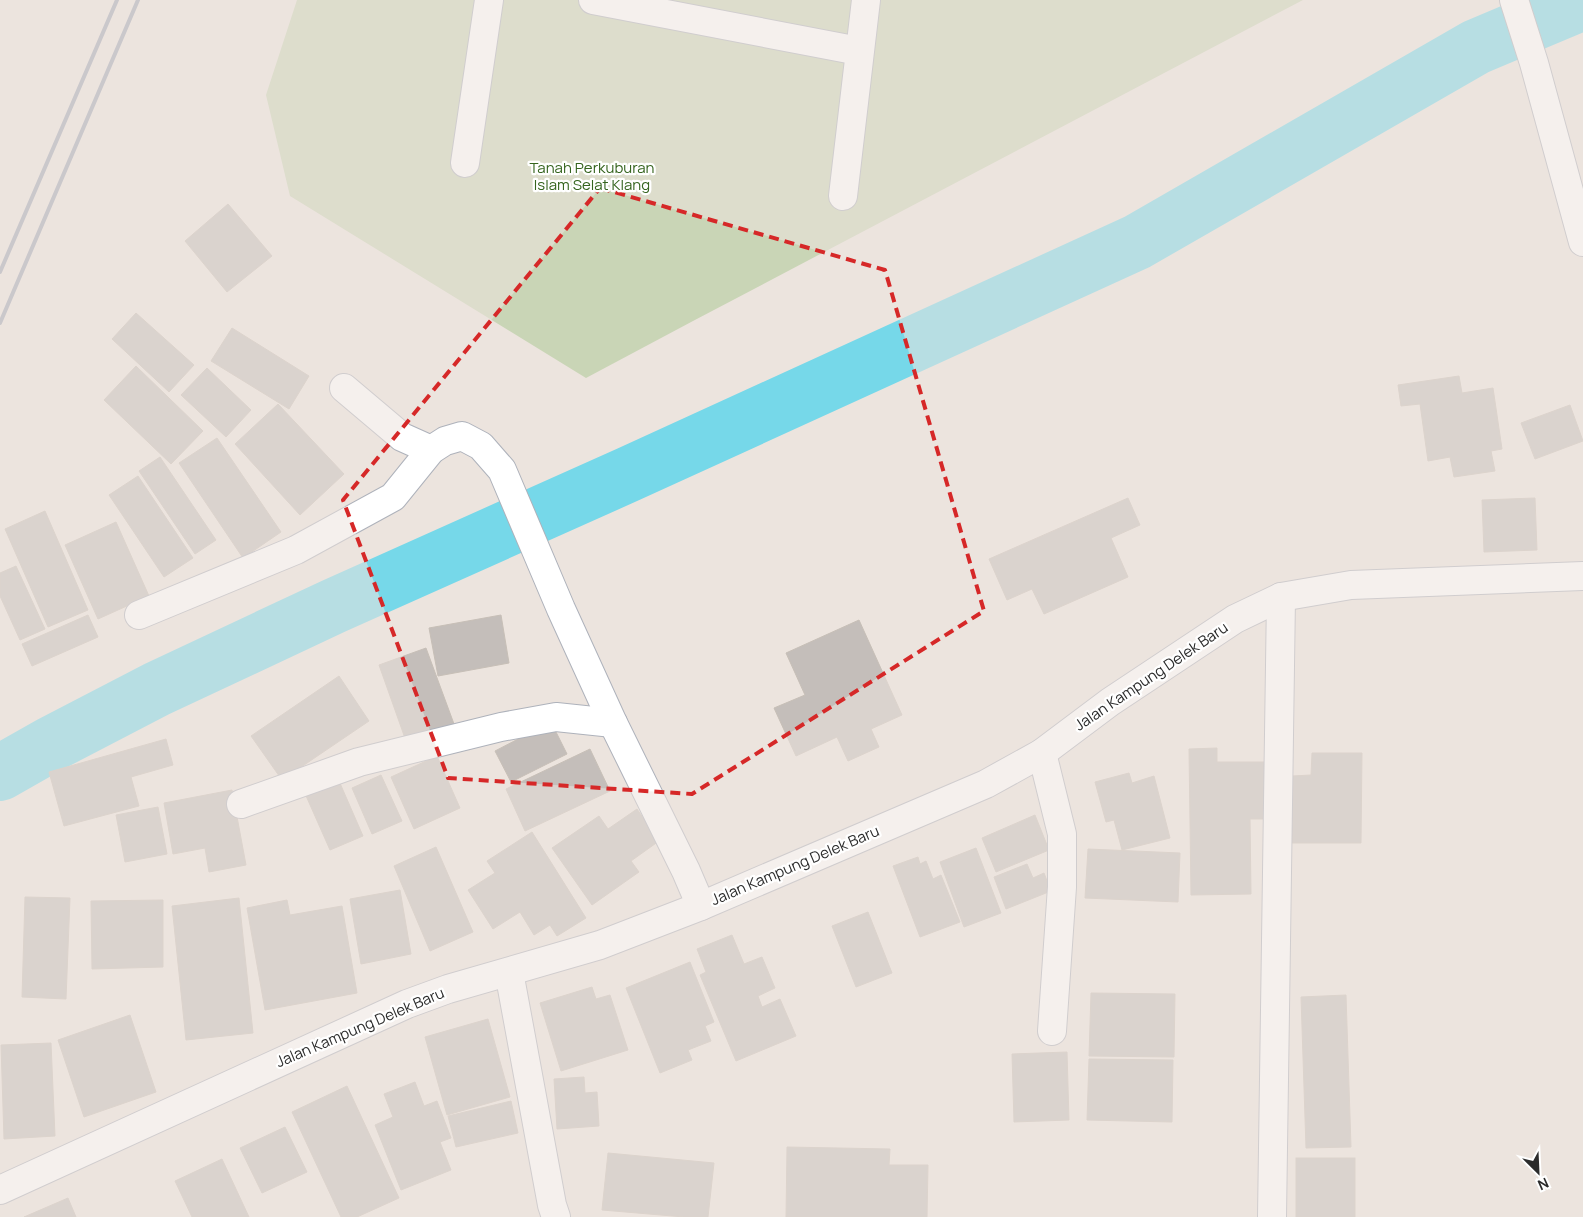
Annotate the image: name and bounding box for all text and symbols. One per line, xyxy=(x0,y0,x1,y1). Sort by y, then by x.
park label: Tanah Perkuburan Islam Selat Klang xyxy=(529,157,655,195)
street label: Jalan Kampung Delek Baru xyxy=(1070,617,1232,735)
street label: Jalan Kampung Delek Baru xyxy=(708,820,882,910)
street label: Jalan Kampung Delek Baru xyxy=(273,982,447,1072)
north arrow xyxy=(1513,1147,1563,1197)
text: N xyxy=(1535,1174,1552,1195)

